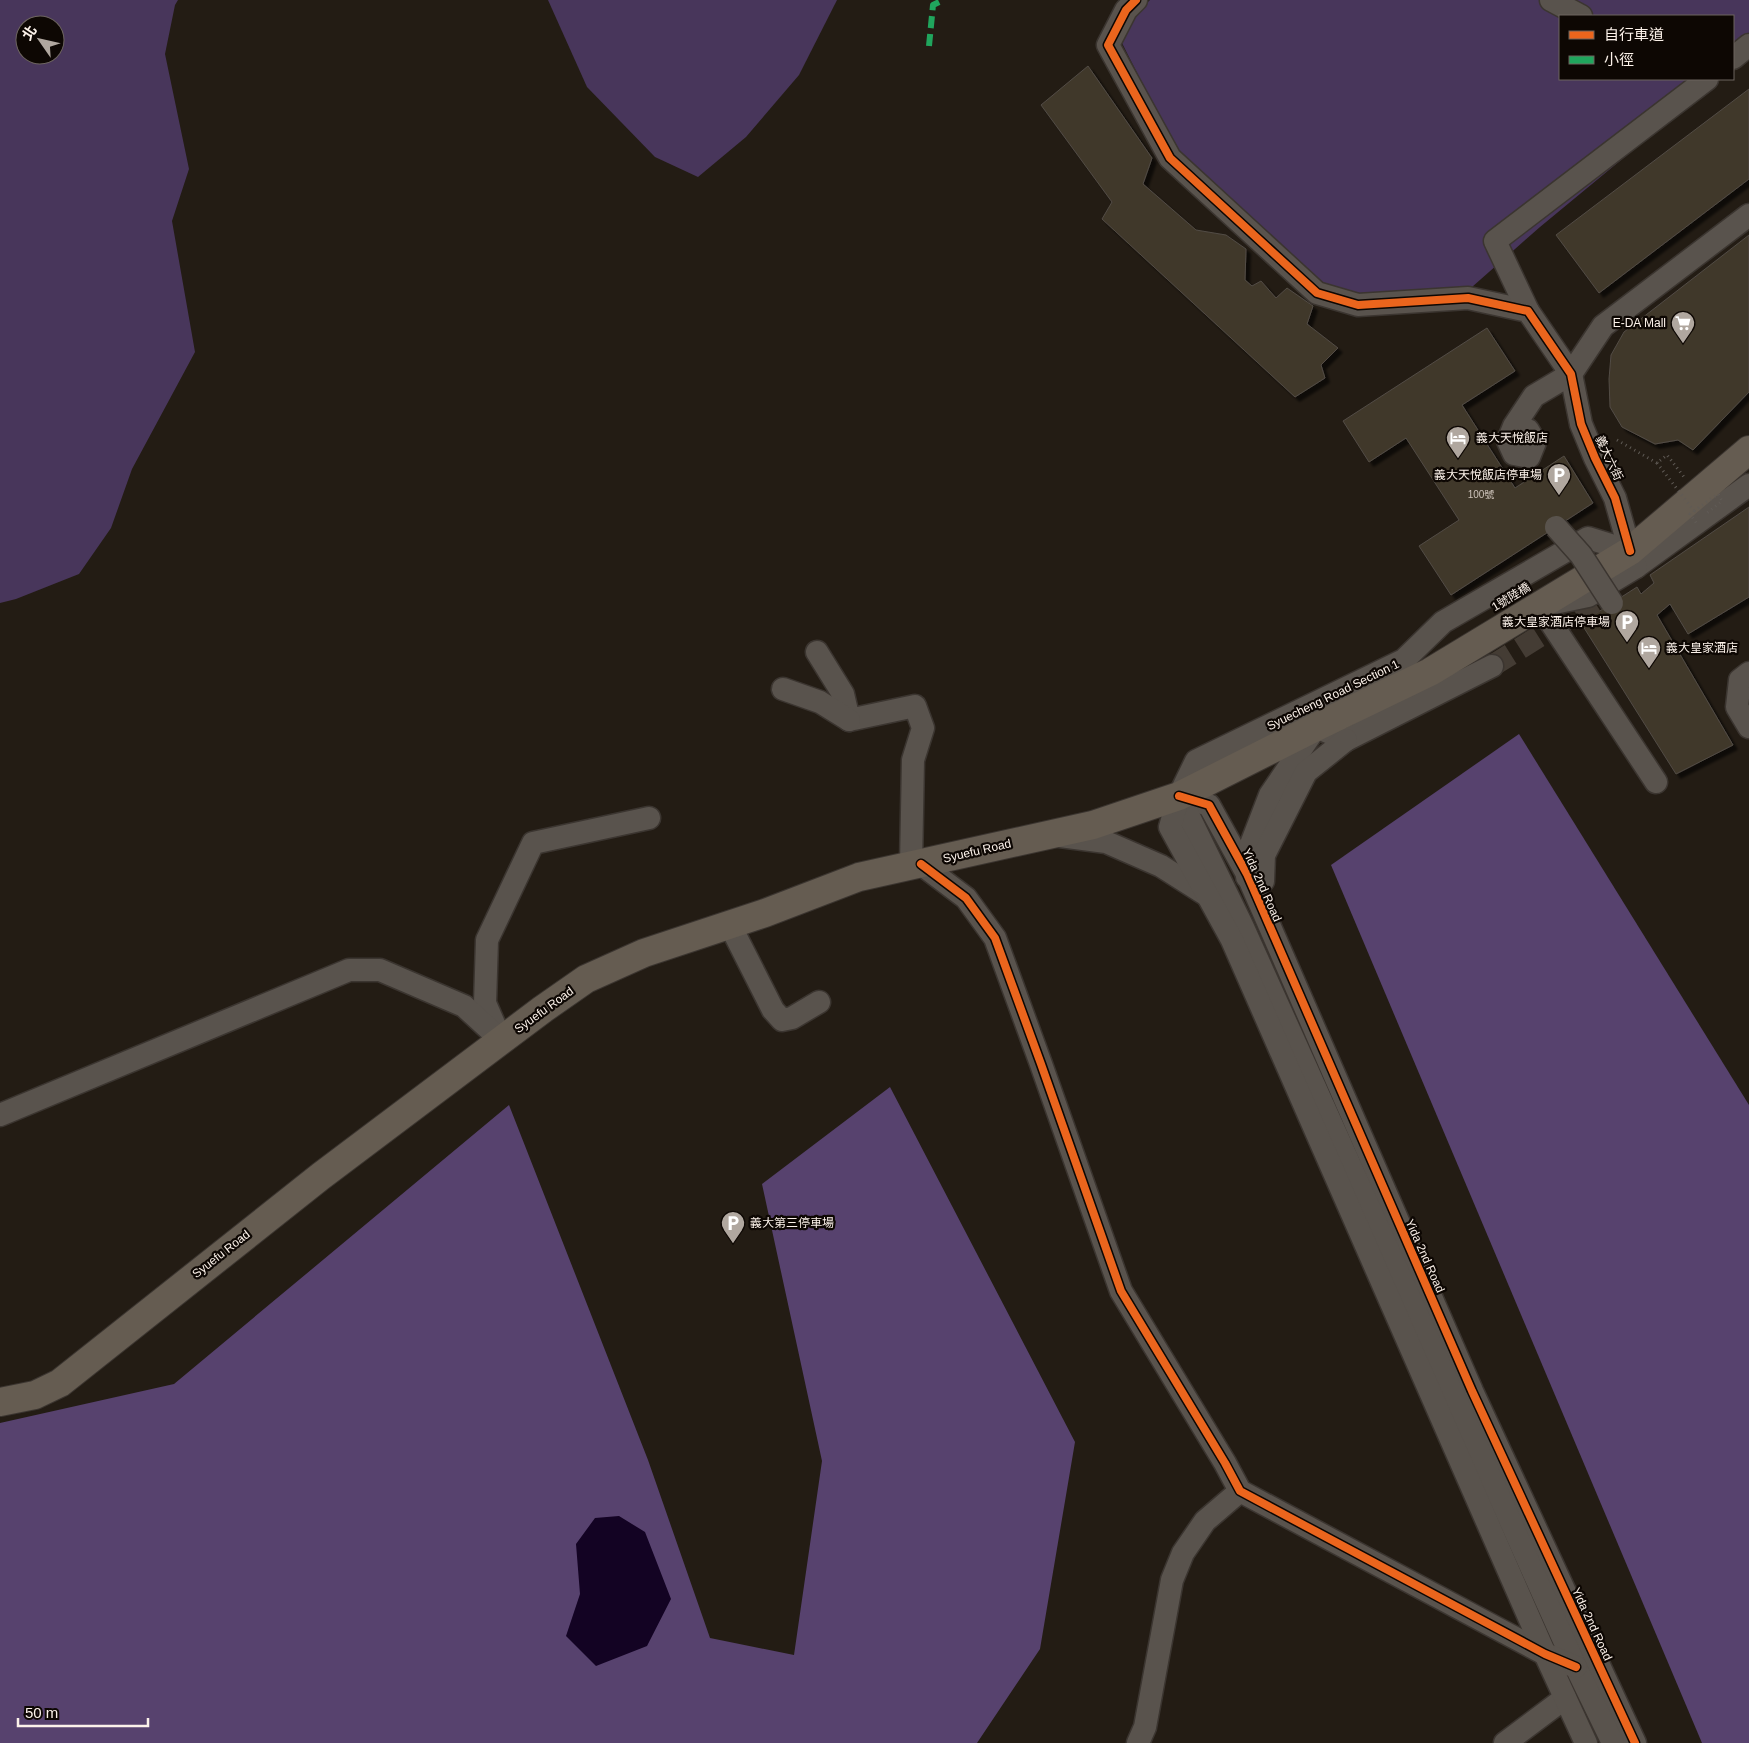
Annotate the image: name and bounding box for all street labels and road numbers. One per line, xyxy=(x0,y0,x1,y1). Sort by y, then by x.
street label: 義大六街 xyxy=(1593,433,1625,483)
street label: 1號陸橋 xyxy=(1489,580,1533,614)
street label: Syuecheng Road Section 1 xyxy=(1265,657,1402,733)
street label: Syuefu Road xyxy=(942,836,1012,866)
street label: Yida 2nd Road xyxy=(1240,846,1284,924)
street label: Syuefu Road xyxy=(512,984,576,1036)
street label: Yida 2nd Road xyxy=(1403,1217,1447,1295)
street label: Syuefu Road xyxy=(189,1227,253,1281)
street label: Yida 2nd Road xyxy=(1569,1585,1615,1663)

